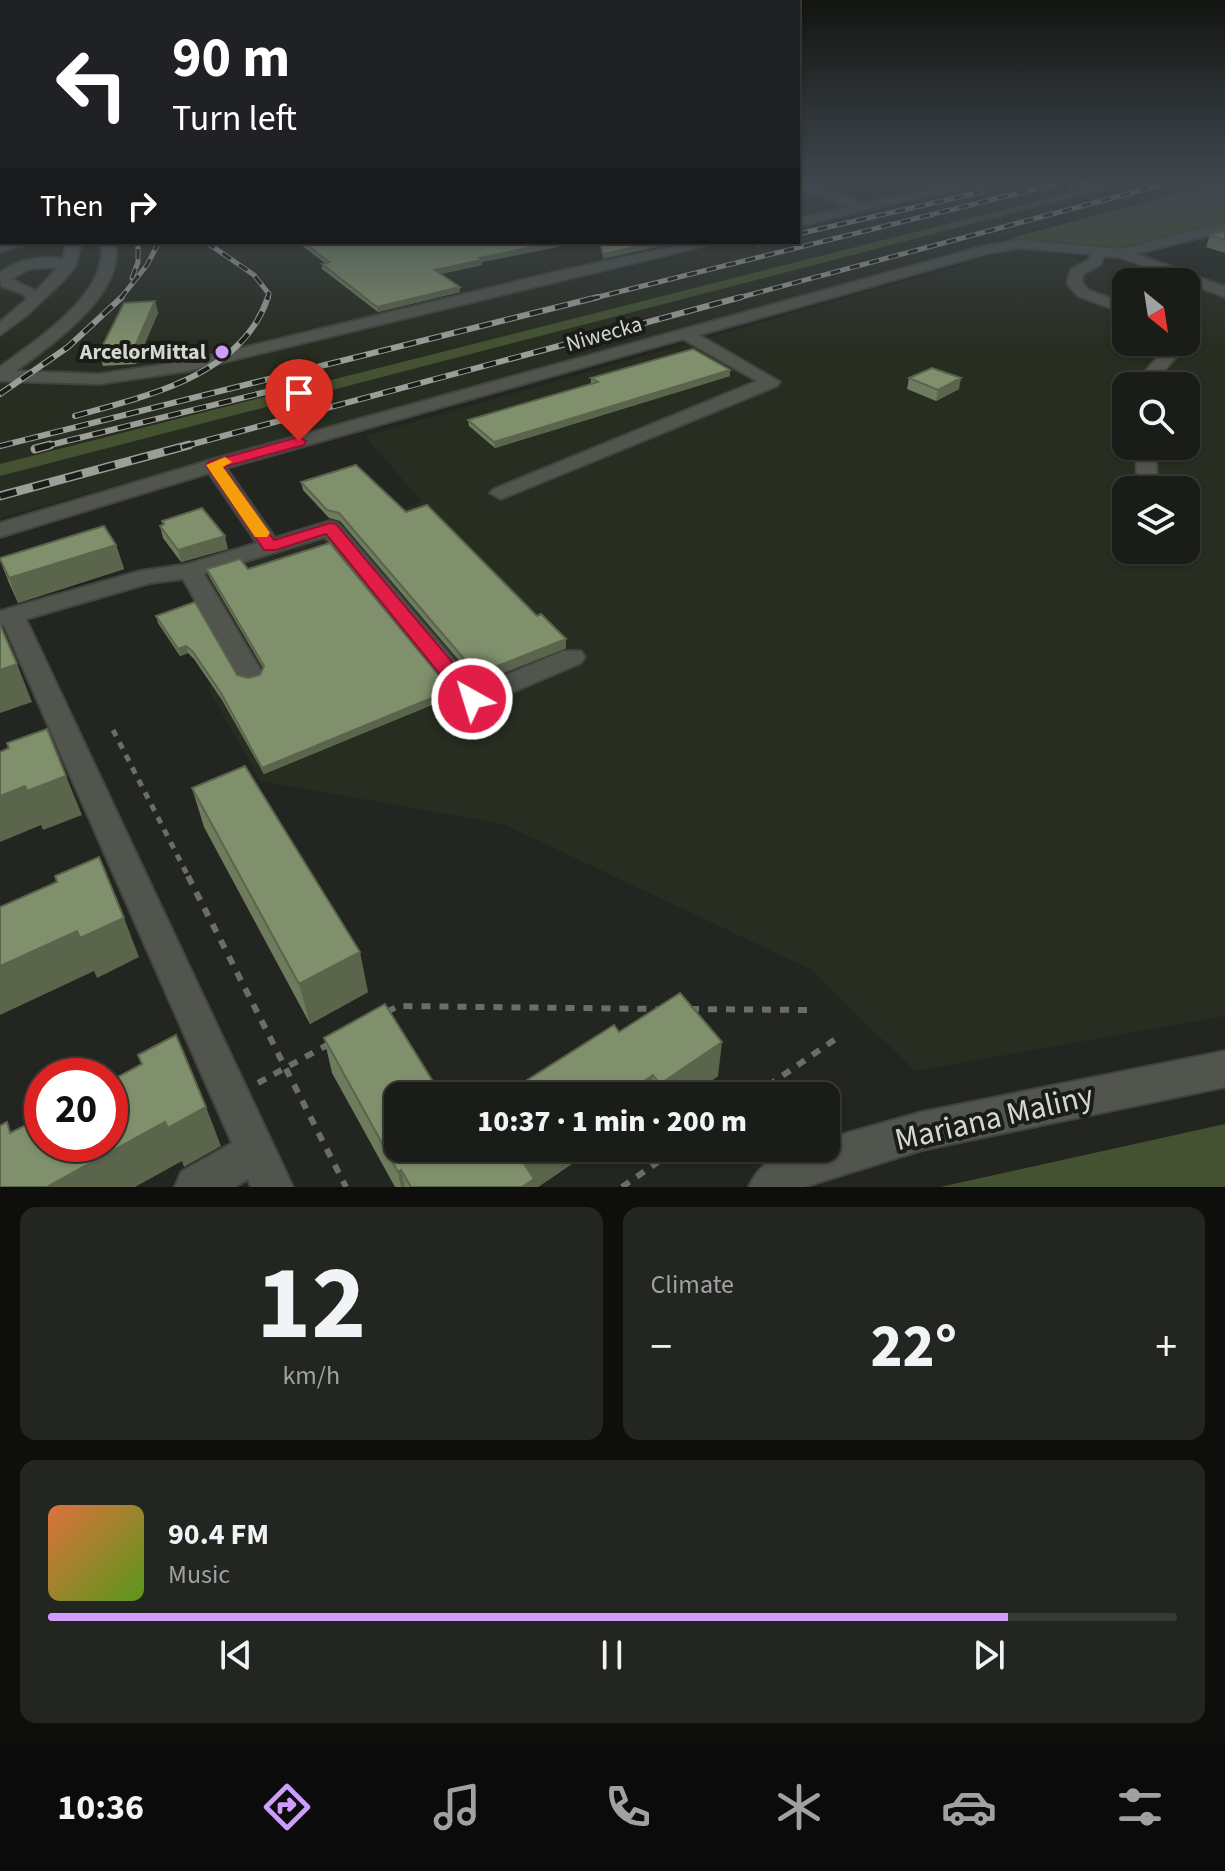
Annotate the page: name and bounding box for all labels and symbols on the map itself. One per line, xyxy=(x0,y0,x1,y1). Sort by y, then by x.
north arrow xyxy=(1112,268,1200,356)
street label: Niwecka xyxy=(562,308,646,360)
place label: ArcelorMittal xyxy=(79,336,207,368)
marker: ArcelorMittal xyxy=(213,343,231,361)
pin xyxy=(265,359,333,441)
position arrow xyxy=(430,657,514,741)
speed limit sign: 20 xyxy=(24,1058,128,1162)
street label: Mariana Maliny xyxy=(890,1073,1098,1163)

